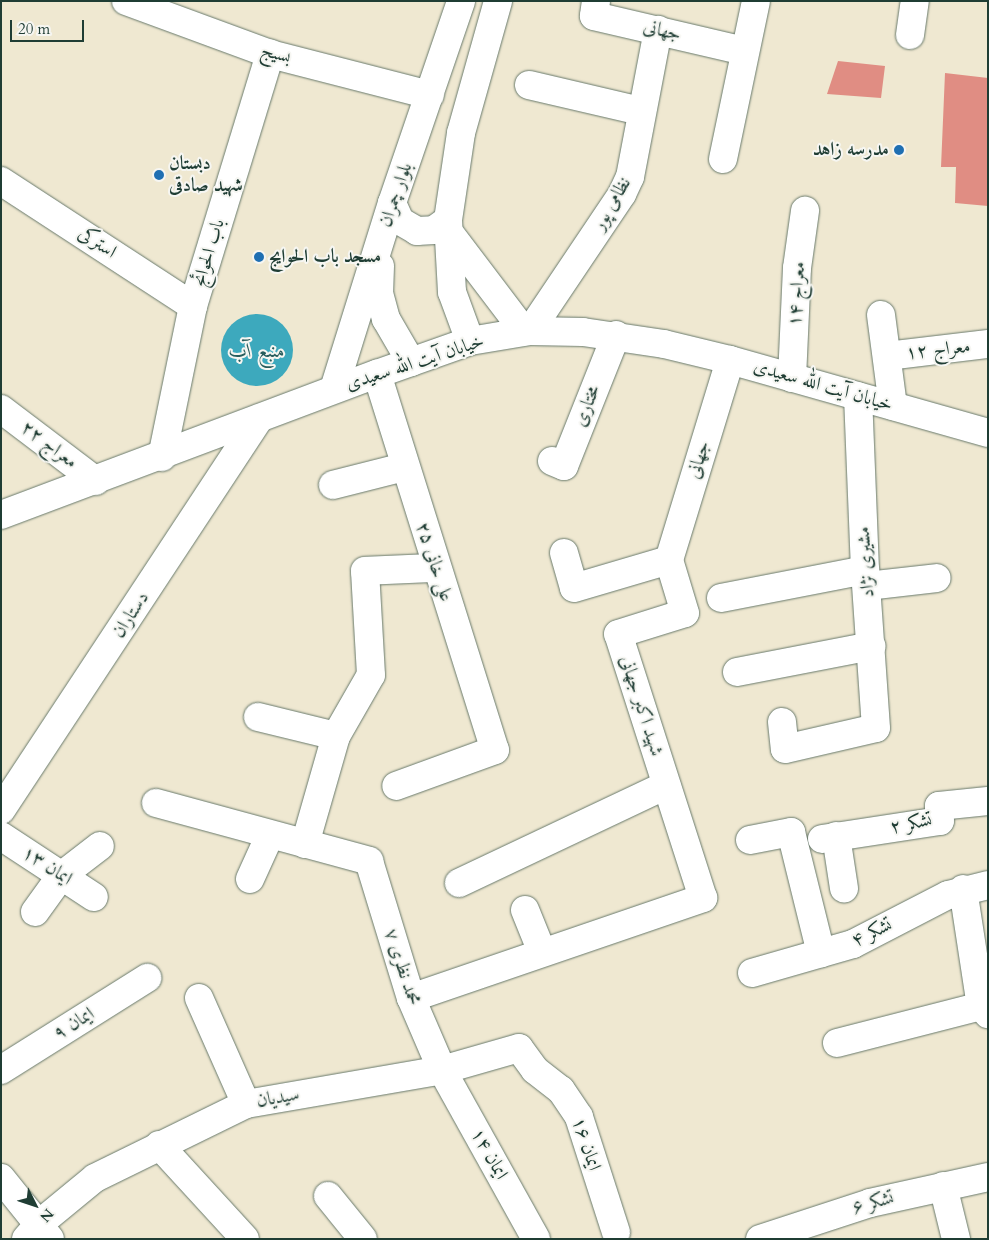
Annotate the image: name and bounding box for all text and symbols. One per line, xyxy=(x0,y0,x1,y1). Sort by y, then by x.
scale bar xyxy=(12,10,86,42)
street label: جهانی xyxy=(641,16,683,46)
text: 20 m xyxy=(18,19,50,39)
street label: بسیج xyxy=(258,39,294,69)
place label: مدرسه زاهد xyxy=(813,139,889,161)
marker: مدرسه زاهد xyxy=(893,144,905,156)
place label: دبستان شهید صادقی xyxy=(169,153,243,197)
street label: بلوار چمران xyxy=(374,160,418,230)
marker: دبستان شهید صادقی xyxy=(153,169,165,181)
street label: نظامی پور xyxy=(588,173,636,235)
street label: باب الحوائج xyxy=(188,216,230,290)
street label: استرکی xyxy=(74,222,120,264)
place label: مسجد باب الحوایج xyxy=(269,246,381,268)
marker: مسجد باب الحوایج xyxy=(253,251,265,263)
street label: معراج ۱۴ xyxy=(783,261,811,327)
street label: خیابان آیت الله سعیدی xyxy=(343,330,487,396)
street label: معراج ۱۲ xyxy=(905,335,971,365)
water label: منبع آب xyxy=(229,338,285,362)
street label: خیابان آیت الله سعیدی xyxy=(751,355,895,417)
street label: مختاری xyxy=(568,382,606,430)
street label: معراج ۲۲ xyxy=(16,416,82,474)
street label: جهانی xyxy=(683,438,715,482)
street label: علی خانی ۲۵ xyxy=(410,519,458,605)
street label: مشیری نژاد xyxy=(852,526,880,598)
street label: دستاران xyxy=(108,587,154,643)
street label: شهید اکبر جهانی xyxy=(614,653,668,759)
street label: تشکر ۲ xyxy=(888,809,934,839)
street label: ایمان ۱۳ xyxy=(18,841,76,891)
street label: تشکر ۴ xyxy=(848,914,896,952)
street label: محمد نظری ۷ xyxy=(379,926,425,1008)
street label: ایمان ۹ xyxy=(49,1003,99,1045)
street label: سیدیان xyxy=(255,1083,301,1113)
street label: ایمان ۱۶ xyxy=(567,1114,605,1174)
street label: ایمان ۱۴ xyxy=(466,1124,512,1184)
north arrow xyxy=(10,1180,60,1230)
street label: تشکر ۶ xyxy=(850,1187,896,1219)
text: N xyxy=(36,1204,58,1226)

